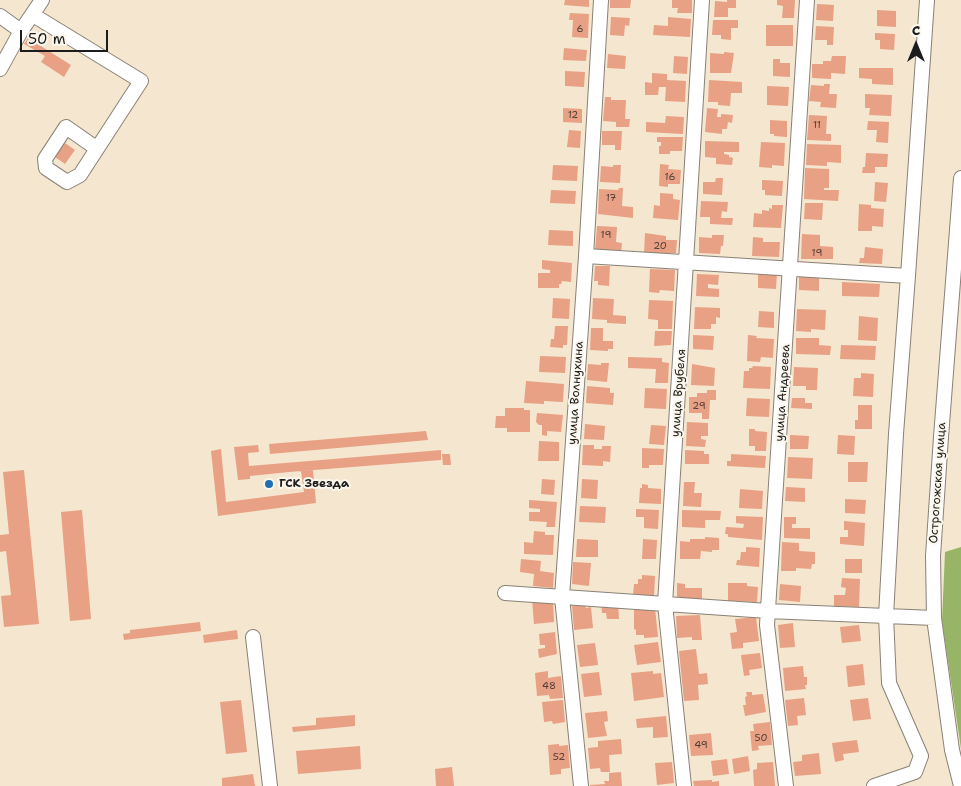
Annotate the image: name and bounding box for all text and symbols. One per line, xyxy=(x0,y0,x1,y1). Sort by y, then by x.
scale bar xyxy=(22,20,110,52)
north arrow xyxy=(891,20,941,70)
text: С xyxy=(912,21,920,39)
house number: 6 xyxy=(577,23,583,35)
text: 50 m xyxy=(28,29,66,49)
house number: 12 xyxy=(568,109,578,121)
house number: 11 xyxy=(813,119,821,131)
house number: 16 xyxy=(665,171,675,183)
house number: 17 xyxy=(606,192,616,204)
house number: 19 xyxy=(601,229,611,241)
house number: 20 xyxy=(653,240,667,252)
house number: 19 xyxy=(812,247,822,259)
street label: улица Волнухина xyxy=(565,341,587,445)
street label: улица Андреева xyxy=(772,344,794,442)
street label: улица Врубеля xyxy=(669,349,689,437)
house number: 29 xyxy=(692,400,706,412)
street label: Острогожская улица xyxy=(927,422,949,544)
place label: ГСК Звезда xyxy=(279,477,349,491)
marker: ГСК Звезда xyxy=(263,478,275,490)
house number: 48 xyxy=(542,680,556,692)
house number: 50 xyxy=(754,732,768,744)
house number: 49 xyxy=(694,739,708,751)
house number: 52 xyxy=(553,751,565,763)

